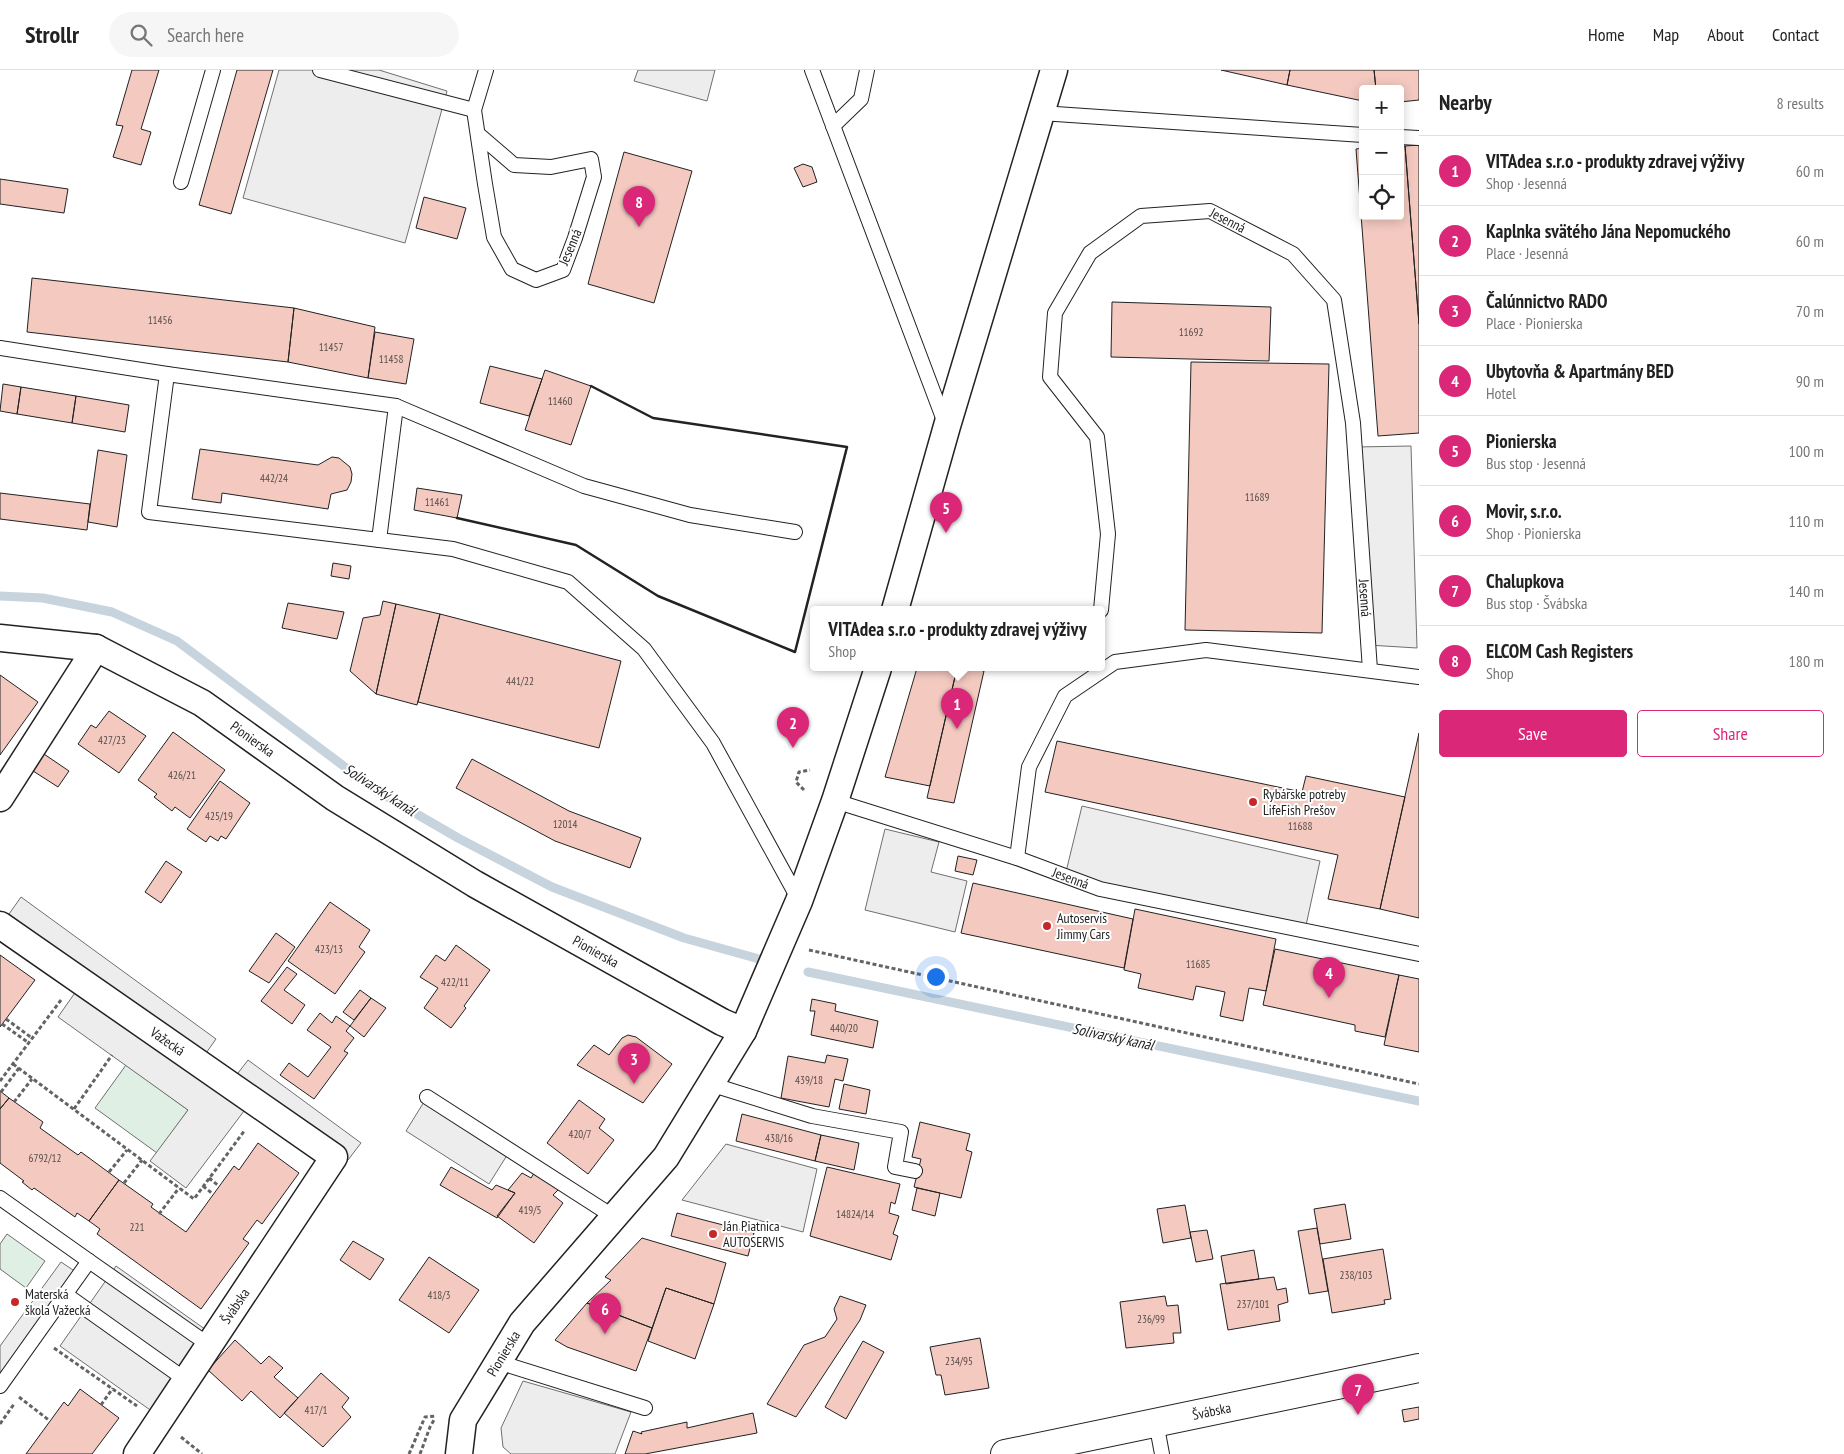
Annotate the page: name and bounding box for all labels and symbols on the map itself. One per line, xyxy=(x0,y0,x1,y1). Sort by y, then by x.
pin: 8 xyxy=(623,186,655,227)
street label: Jesenná xyxy=(1206,203,1249,237)
street label: Jesenná xyxy=(554,226,586,269)
house number: 11456 xyxy=(148,313,172,327)
house number: 11692 xyxy=(1179,325,1203,339)
house number: 11457 xyxy=(319,340,343,354)
house number: 11458 xyxy=(379,352,403,366)
house number: 11460 xyxy=(548,394,572,408)
house number: 442/24 xyxy=(260,471,288,485)
house number: 11689 xyxy=(1245,490,1269,504)
pin: 5 xyxy=(930,492,962,533)
house number: 11461 xyxy=(425,495,449,509)
street label: Jesenná xyxy=(1355,578,1375,617)
house number: 441/22 xyxy=(506,674,534,688)
pin: 1 xyxy=(941,688,973,729)
pin: 2 xyxy=(777,707,809,748)
street label: Pionierska xyxy=(227,717,278,761)
house number: 427/23 xyxy=(98,733,126,747)
water label: Solivarský kanál xyxy=(340,759,421,821)
house number: 426/21 xyxy=(168,768,196,782)
place label: Rybárske potreby LifeFish Prešov xyxy=(1263,785,1346,819)
marker: Rybárske potreby LifeFish Prešov xyxy=(1247,796,1259,808)
house number: 425/19 xyxy=(205,809,233,823)
house number: 12014 xyxy=(553,817,577,831)
house number: 11688 xyxy=(1288,819,1312,833)
street label: Jesenná xyxy=(1049,863,1091,893)
place label: Autoservis Jimmy Cars xyxy=(1056,909,1110,943)
marker: Autoservis Jimmy Cars xyxy=(1041,920,1053,932)
street label: Pionierska xyxy=(570,931,622,972)
house number: 423/13 xyxy=(315,942,343,956)
house number: 11685 xyxy=(1186,957,1210,971)
pin: 4 xyxy=(1313,957,1345,998)
your location xyxy=(923,964,949,990)
house number: 422/11 xyxy=(441,975,469,989)
water label: Solivarský kanál xyxy=(1071,1019,1157,1055)
house number: 440/20 xyxy=(830,1021,858,1035)
street label: Važecká xyxy=(146,1023,188,1060)
pin: 3 xyxy=(618,1043,650,1084)
house number: 439/18 xyxy=(795,1073,823,1087)
house number: 420/7 xyxy=(568,1127,592,1141)
house number: 438/16 xyxy=(765,1131,793,1145)
house number: 6792/12 xyxy=(29,1151,62,1165)
house number: 419/5 xyxy=(518,1203,542,1217)
house number: 14824/14 xyxy=(836,1207,874,1221)
place label: Ján Piatnica AUTOSERVIS xyxy=(722,1217,784,1251)
house number: 221 xyxy=(130,1220,144,1234)
marker: Ján Piatnica AUTOSERVIS xyxy=(707,1228,719,1240)
house number: 238/103 xyxy=(1340,1268,1373,1282)
place label: Materská škola Važecká xyxy=(25,1285,91,1319)
street label: Švábska xyxy=(217,1285,253,1327)
house number: 418/3 xyxy=(427,1288,451,1302)
pin: 6 xyxy=(589,1293,621,1334)
marker: Materská škola Važecká xyxy=(9,1296,21,1308)
house number: 237/101 xyxy=(1237,1297,1270,1311)
house number: 236/99 xyxy=(1137,1312,1165,1326)
street label: Pionierska xyxy=(483,1327,524,1380)
house number: 234/95 xyxy=(945,1354,973,1368)
pin: 7 xyxy=(1342,1374,1374,1415)
street label: Švábska xyxy=(1191,1398,1232,1424)
house number: 417/1 xyxy=(304,1403,328,1417)

